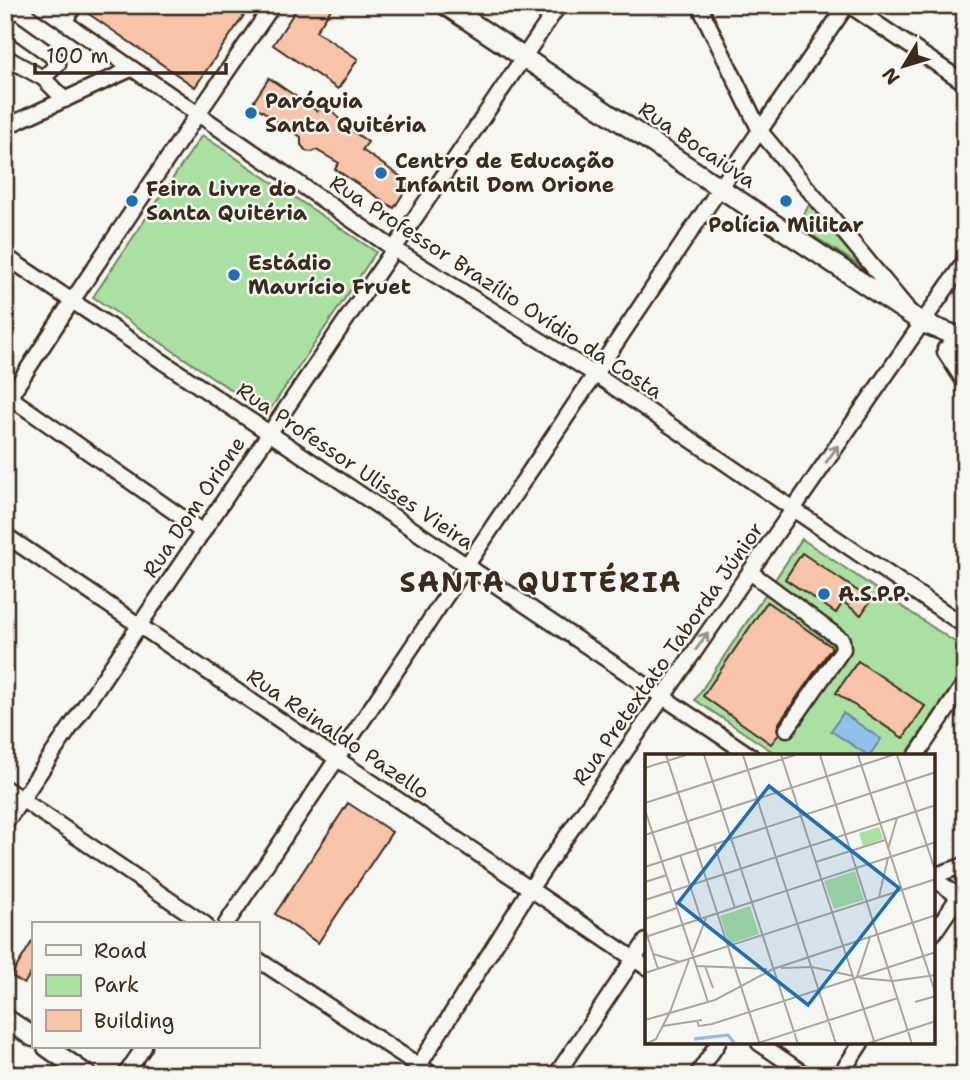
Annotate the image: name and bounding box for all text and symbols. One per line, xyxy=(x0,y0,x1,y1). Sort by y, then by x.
scale bar xyxy=(35,32,226,76)
north arrow xyxy=(869,32,939,102)
text: 100 m xyxy=(46,42,109,70)
text: N xyxy=(877,63,905,90)
place label: Paróquia Santa Quitéria xyxy=(265,87,427,139)
street label: Rua Bocaiúva xyxy=(633,95,761,195)
marker: Paróquia Santa Quitéria xyxy=(243,105,259,121)
place label: Centro de Educação Infantil Dom Orione xyxy=(395,147,614,199)
marker: Centro de Educação Infantil Dom Orione xyxy=(373,165,389,181)
street label: Rua Professor Brazílio Ovídio da Costa xyxy=(324,169,668,405)
place label: Feira Livre do Santa Quitéria xyxy=(146,175,308,227)
marker: Feira Livre do Santa Quitéria xyxy=(124,193,140,209)
marker: Polícia Militar xyxy=(778,193,794,209)
place label: Polícia Militar xyxy=(708,211,864,239)
place label: Estádio Maurício Fruet xyxy=(248,249,411,301)
marker: Estádio Maurício Fruet xyxy=(226,267,242,283)
street label: Rua Professor Ulisses Vieira xyxy=(231,376,479,556)
street label: Rua Dom Orione xyxy=(136,431,252,583)
one-way arrow xyxy=(825,445,839,464)
street label: Rua Pretextato Taborda Júnior xyxy=(566,517,770,791)
district label: SANTA QUITÉRIA xyxy=(400,562,683,601)
place label: A.S.P.P. xyxy=(838,580,910,608)
marker: A.S.P.P. xyxy=(816,586,832,602)
one-way arrow xyxy=(695,632,709,651)
street label: Rua Reinaldo Pazello xyxy=(241,662,435,806)
inset map xyxy=(645,754,935,1045)
legend xyxy=(32,922,259,1048)
text: Road xyxy=(94,937,147,965)
text: Park xyxy=(94,971,139,999)
text: Building xyxy=(94,1007,174,1035)

